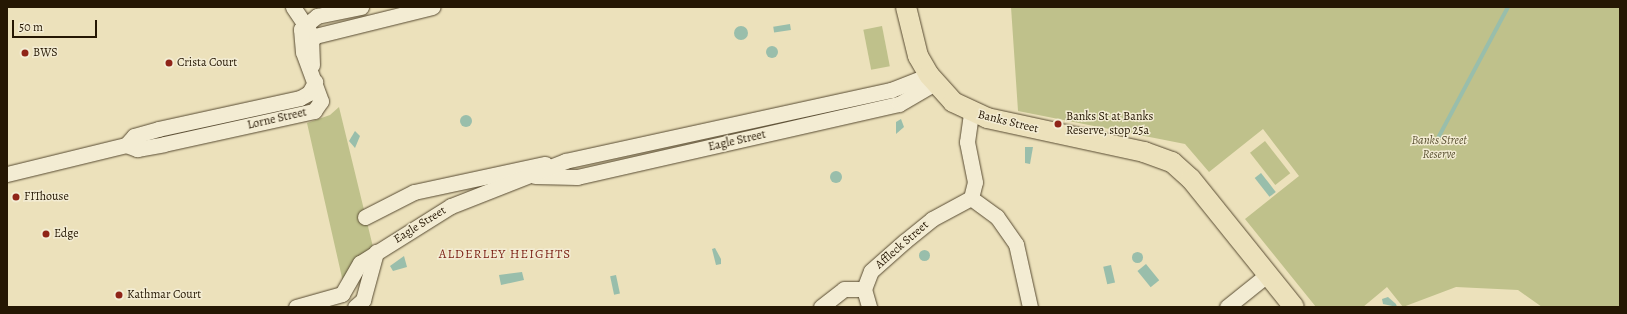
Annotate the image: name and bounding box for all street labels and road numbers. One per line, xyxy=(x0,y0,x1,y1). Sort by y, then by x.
street label: Lorne Street xyxy=(246,105,308,133)
street label: Banks Street xyxy=(976,108,1040,136)
street label: Eagle Street xyxy=(707,127,767,155)
street label: Eagle Street xyxy=(391,203,449,247)
street label: Affleck Street xyxy=(872,218,932,272)

